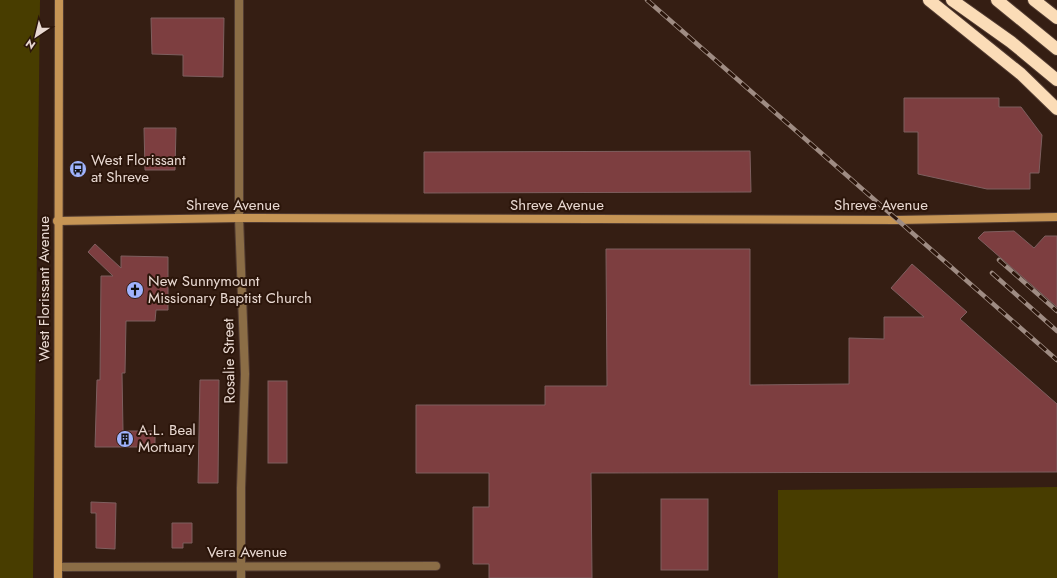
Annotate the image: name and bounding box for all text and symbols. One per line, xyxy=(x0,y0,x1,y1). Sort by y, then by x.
north arrow xyxy=(16,16,56,56)
text: N xyxy=(22,35,38,53)
place label: West Florissant at Shreve xyxy=(91,149,186,188)
bus stop icon: West Florissant at Shreve xyxy=(68,159,88,179)
street label: Shreve Avenue xyxy=(186,194,280,216)
street label: Shreve Avenue xyxy=(510,194,604,216)
street label: Shreve Avenue xyxy=(834,194,928,216)
street label: West Florissant Avenue xyxy=(33,216,55,362)
place label: New Sunnymount Missionary Baptist Church xyxy=(148,270,312,309)
church icon: New Sunnymount Missionary Baptist Church xyxy=(125,280,145,300)
street label: Rosalie Street xyxy=(217,318,241,404)
place label: A.L. Beal Mortuary xyxy=(138,419,196,458)
building icon: A.L. Beal Mortuary xyxy=(115,429,135,449)
street label: Vera Avenue xyxy=(207,541,287,563)

